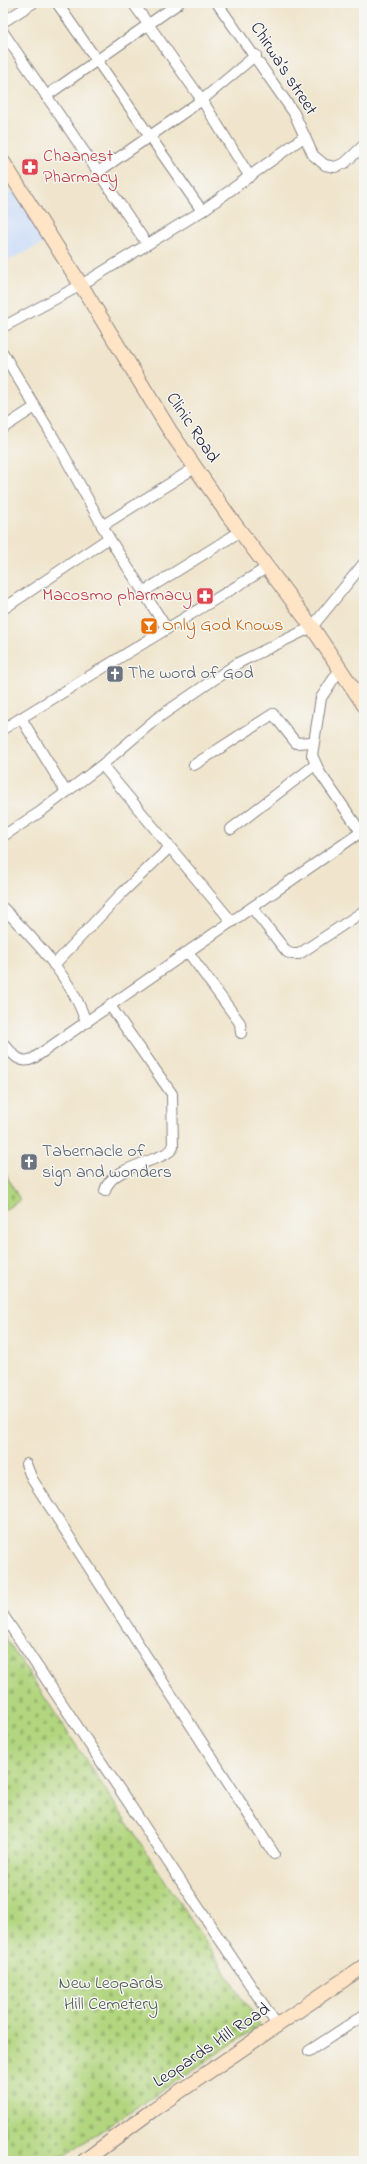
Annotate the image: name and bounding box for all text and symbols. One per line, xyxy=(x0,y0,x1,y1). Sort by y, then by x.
street label: Chirwa’s street xyxy=(243,17,323,121)
place label: Chaanest Pharmacy xyxy=(43,144,118,191)
pharmacy icon: Chaanest Pharmacy xyxy=(20,157,40,177)
street label: Clinic Road xyxy=(159,388,225,468)
place label: Macosmo pharmacy xyxy=(42,583,192,609)
pharmacy icon: Macosmo pharmacy xyxy=(195,586,215,606)
place label: Only God Knows xyxy=(162,613,283,639)
bar icon: Only God Knows xyxy=(139,616,159,636)
place label: The word of God xyxy=(128,661,254,687)
church icon: The word of God xyxy=(105,664,125,684)
place label: Tabernacle of sign and wonders xyxy=(42,1139,172,1187)
church icon: Tabernacle of sign and wonders xyxy=(19,1152,39,1172)
park label: New Leopards Hill Cemetery xyxy=(59,1971,163,2018)
street label: Leopards Hill Road xyxy=(148,1997,276,2095)

